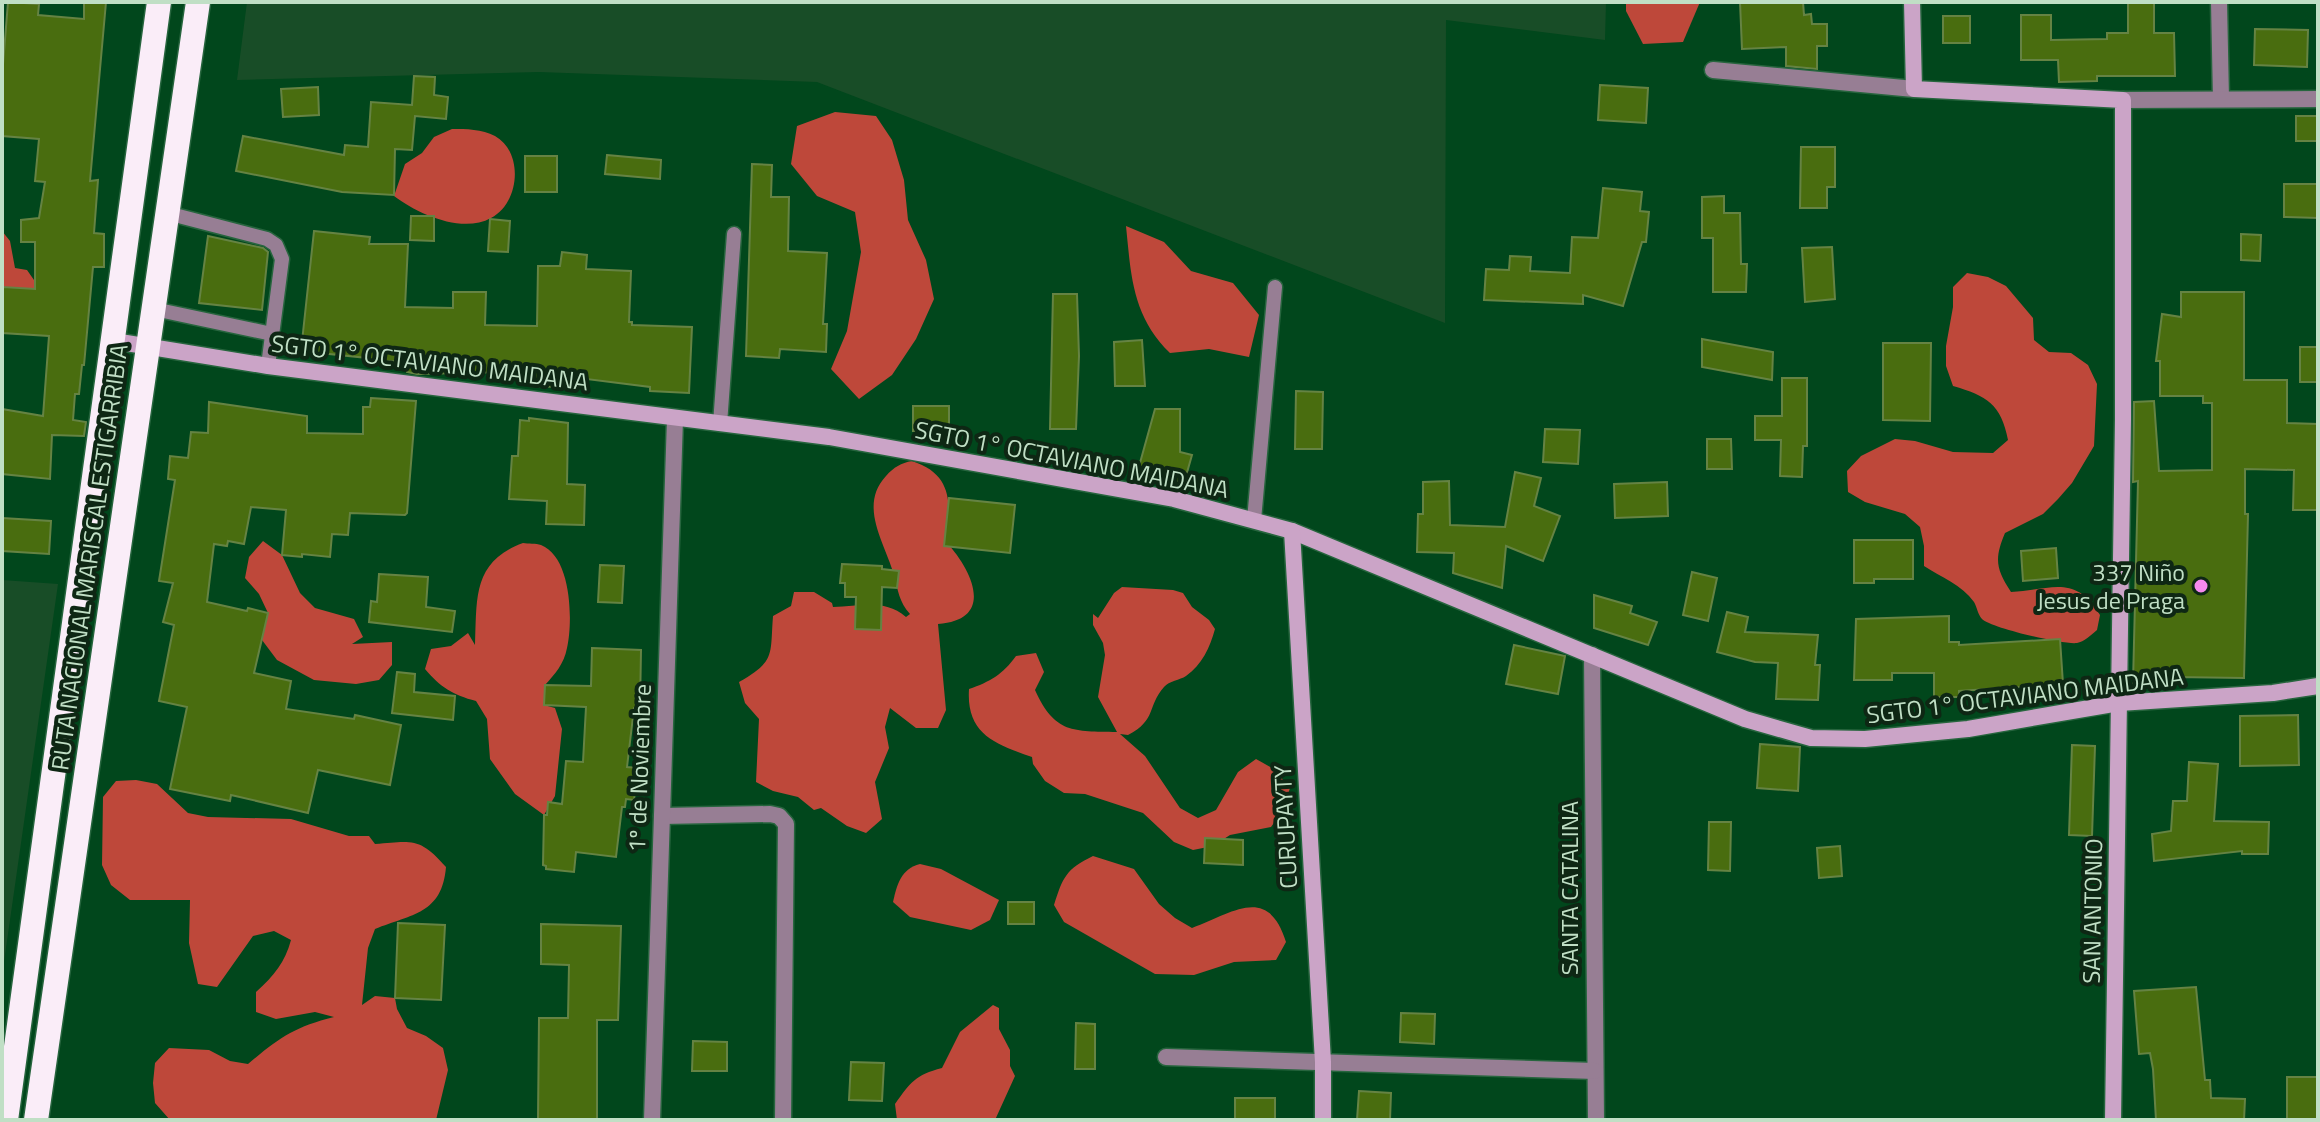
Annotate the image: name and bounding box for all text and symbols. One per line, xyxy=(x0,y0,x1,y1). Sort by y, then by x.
street label: SGTO 1° OCTAVIANO MAIDANA xyxy=(269,325,591,399)
street label: RUTA NACIONAL MARISCAL ESTIGARRIBIA xyxy=(41,341,137,773)
street label: SGTO 1° OCTAVIANO MAIDANA xyxy=(912,411,1232,507)
place label: 337 Niño Jesus de Praga xyxy=(2037,554,2185,618)
marker: 337 Niño Jesus de Praga xyxy=(2192,577,2210,595)
street label: SGTO 1° OCTAVIANO MAIDANA xyxy=(1864,658,2186,732)
street label: 1º de Noviembre xyxy=(618,683,660,853)
street label: CURUPAYTY xyxy=(1264,764,1306,890)
street label: SANTA CATALINA xyxy=(1551,801,1587,975)
street label: SAN ANTONIO xyxy=(2073,838,2111,984)

